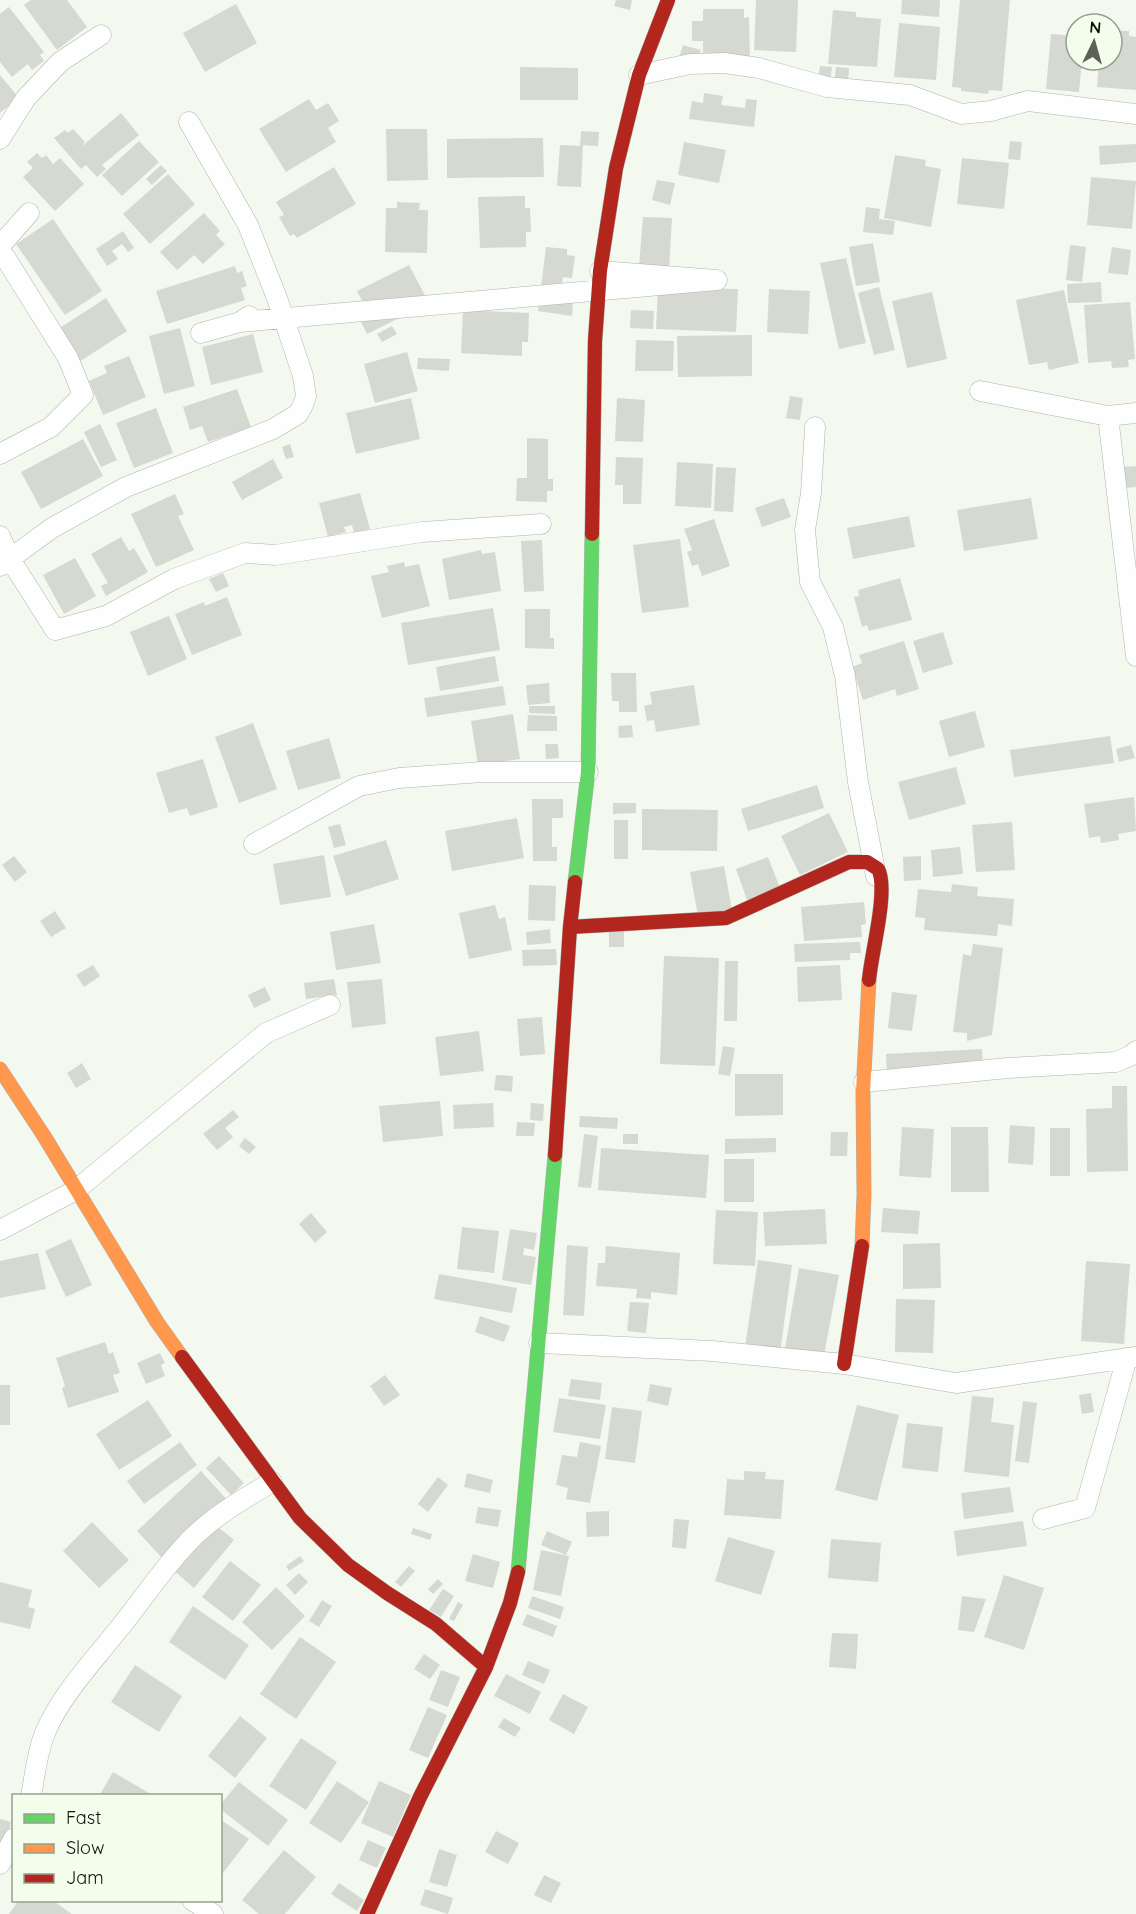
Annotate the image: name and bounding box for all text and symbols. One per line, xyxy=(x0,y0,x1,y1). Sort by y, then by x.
north arrow xyxy=(1064,12,1124,72)
text: N xyxy=(1089,17,1102,38)
legend xyxy=(12,1794,222,1902)
text: Fast xyxy=(66,1806,101,1829)
text: Slow xyxy=(66,1836,104,1859)
text: Jam xyxy=(66,1866,104,1889)

